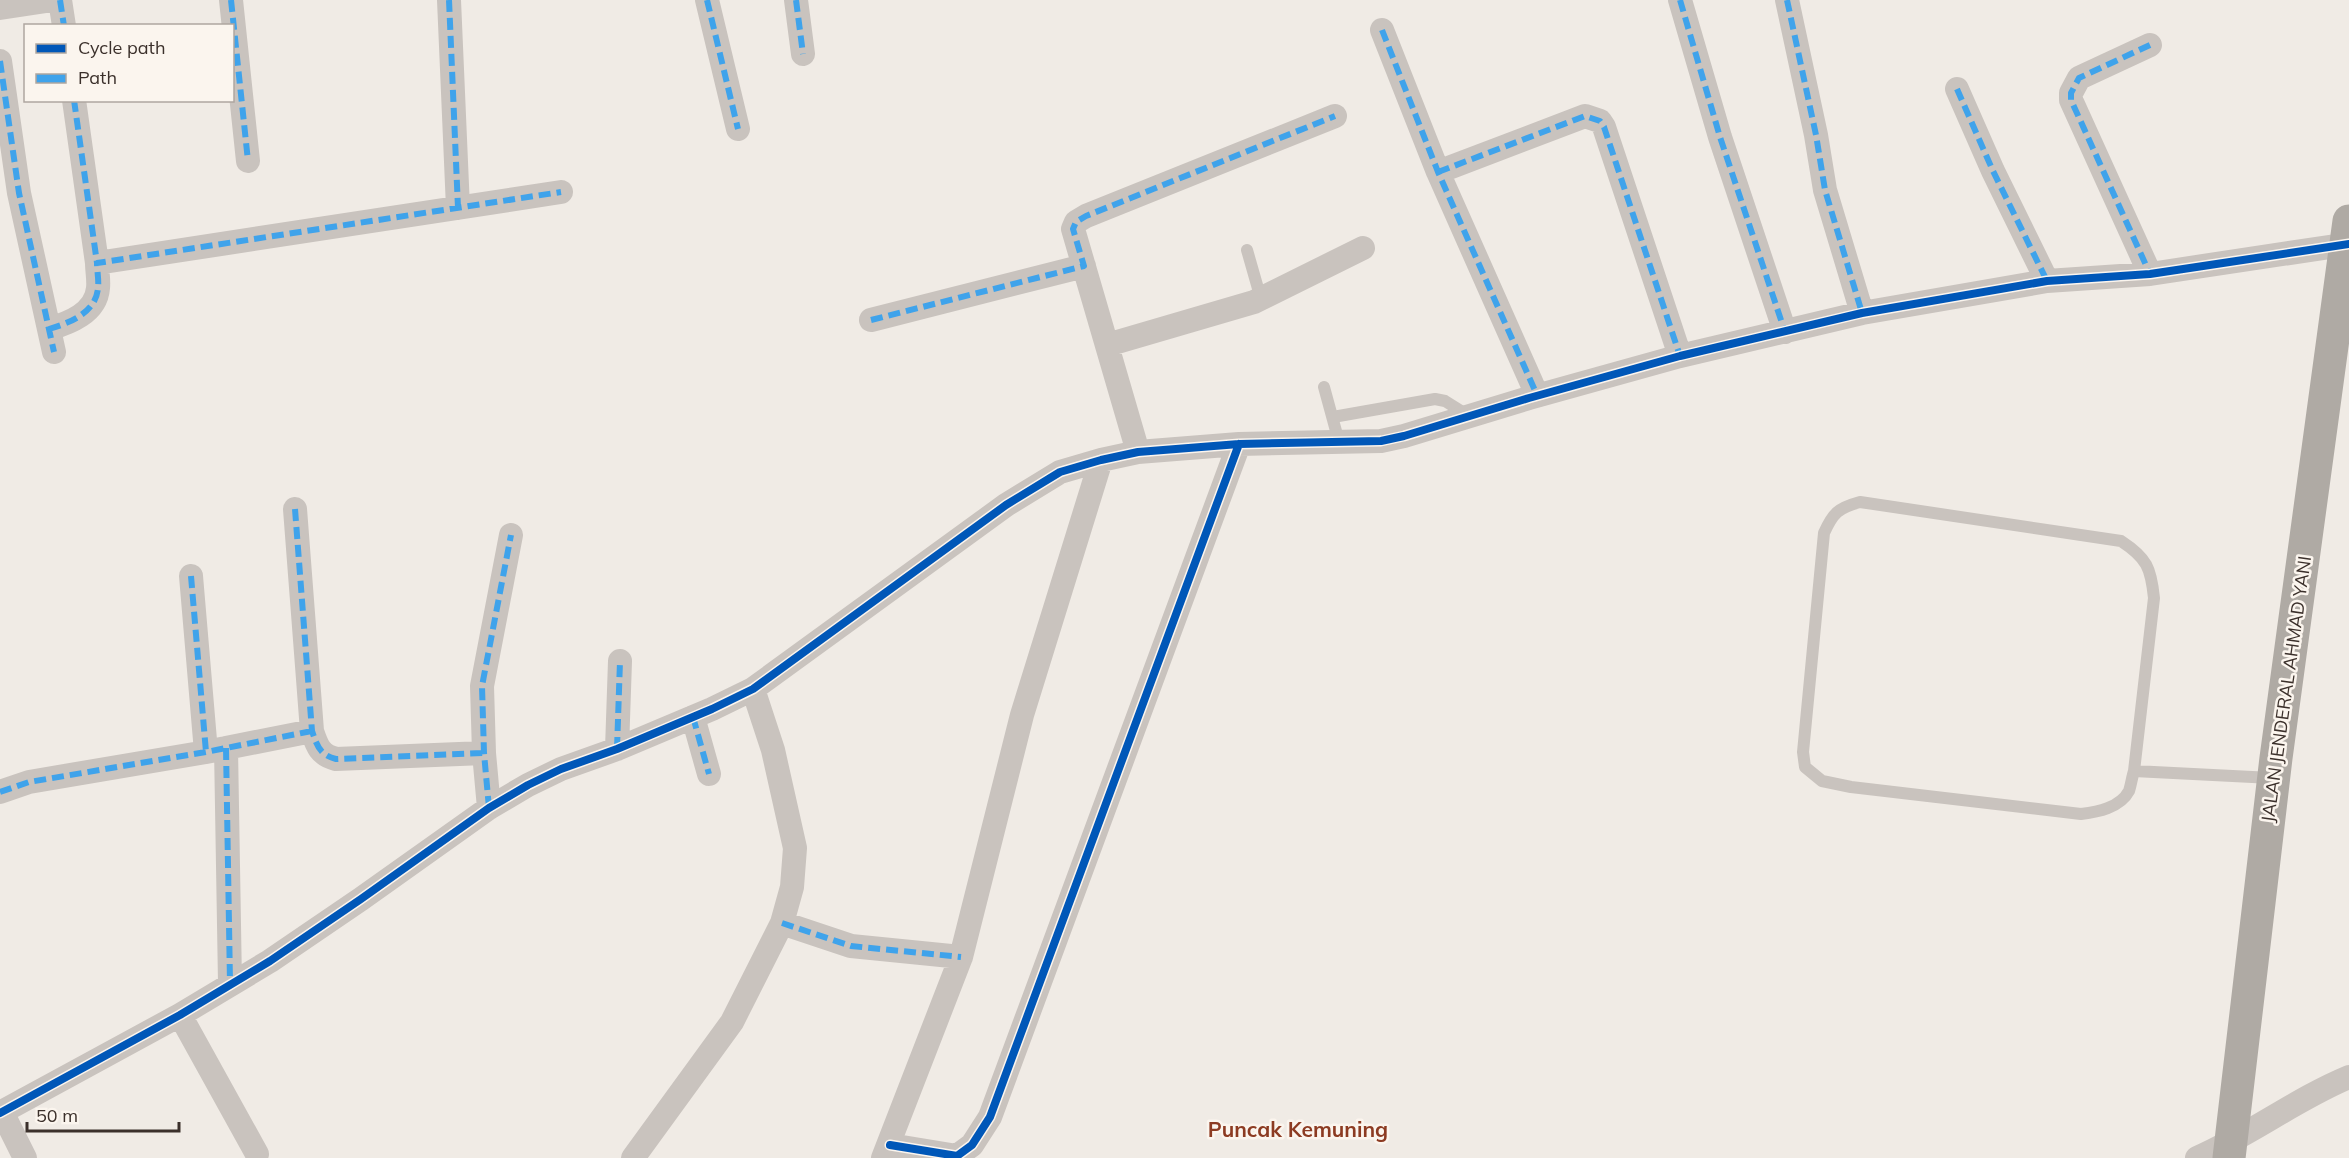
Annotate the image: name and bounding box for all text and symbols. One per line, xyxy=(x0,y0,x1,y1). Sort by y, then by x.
legend xyxy=(24,24,234,102)
text: Cycle path xyxy=(78,36,165,59)
text: Path xyxy=(78,66,117,89)
street label: JALAN JENDERAL AHMAD YANI xyxy=(2256,554,2316,824)
scale bar xyxy=(27,1095,178,1133)
text: 50 m xyxy=(36,1104,78,1127)
district label: Puncak Kemuning xyxy=(1208,1116,1388,1142)

